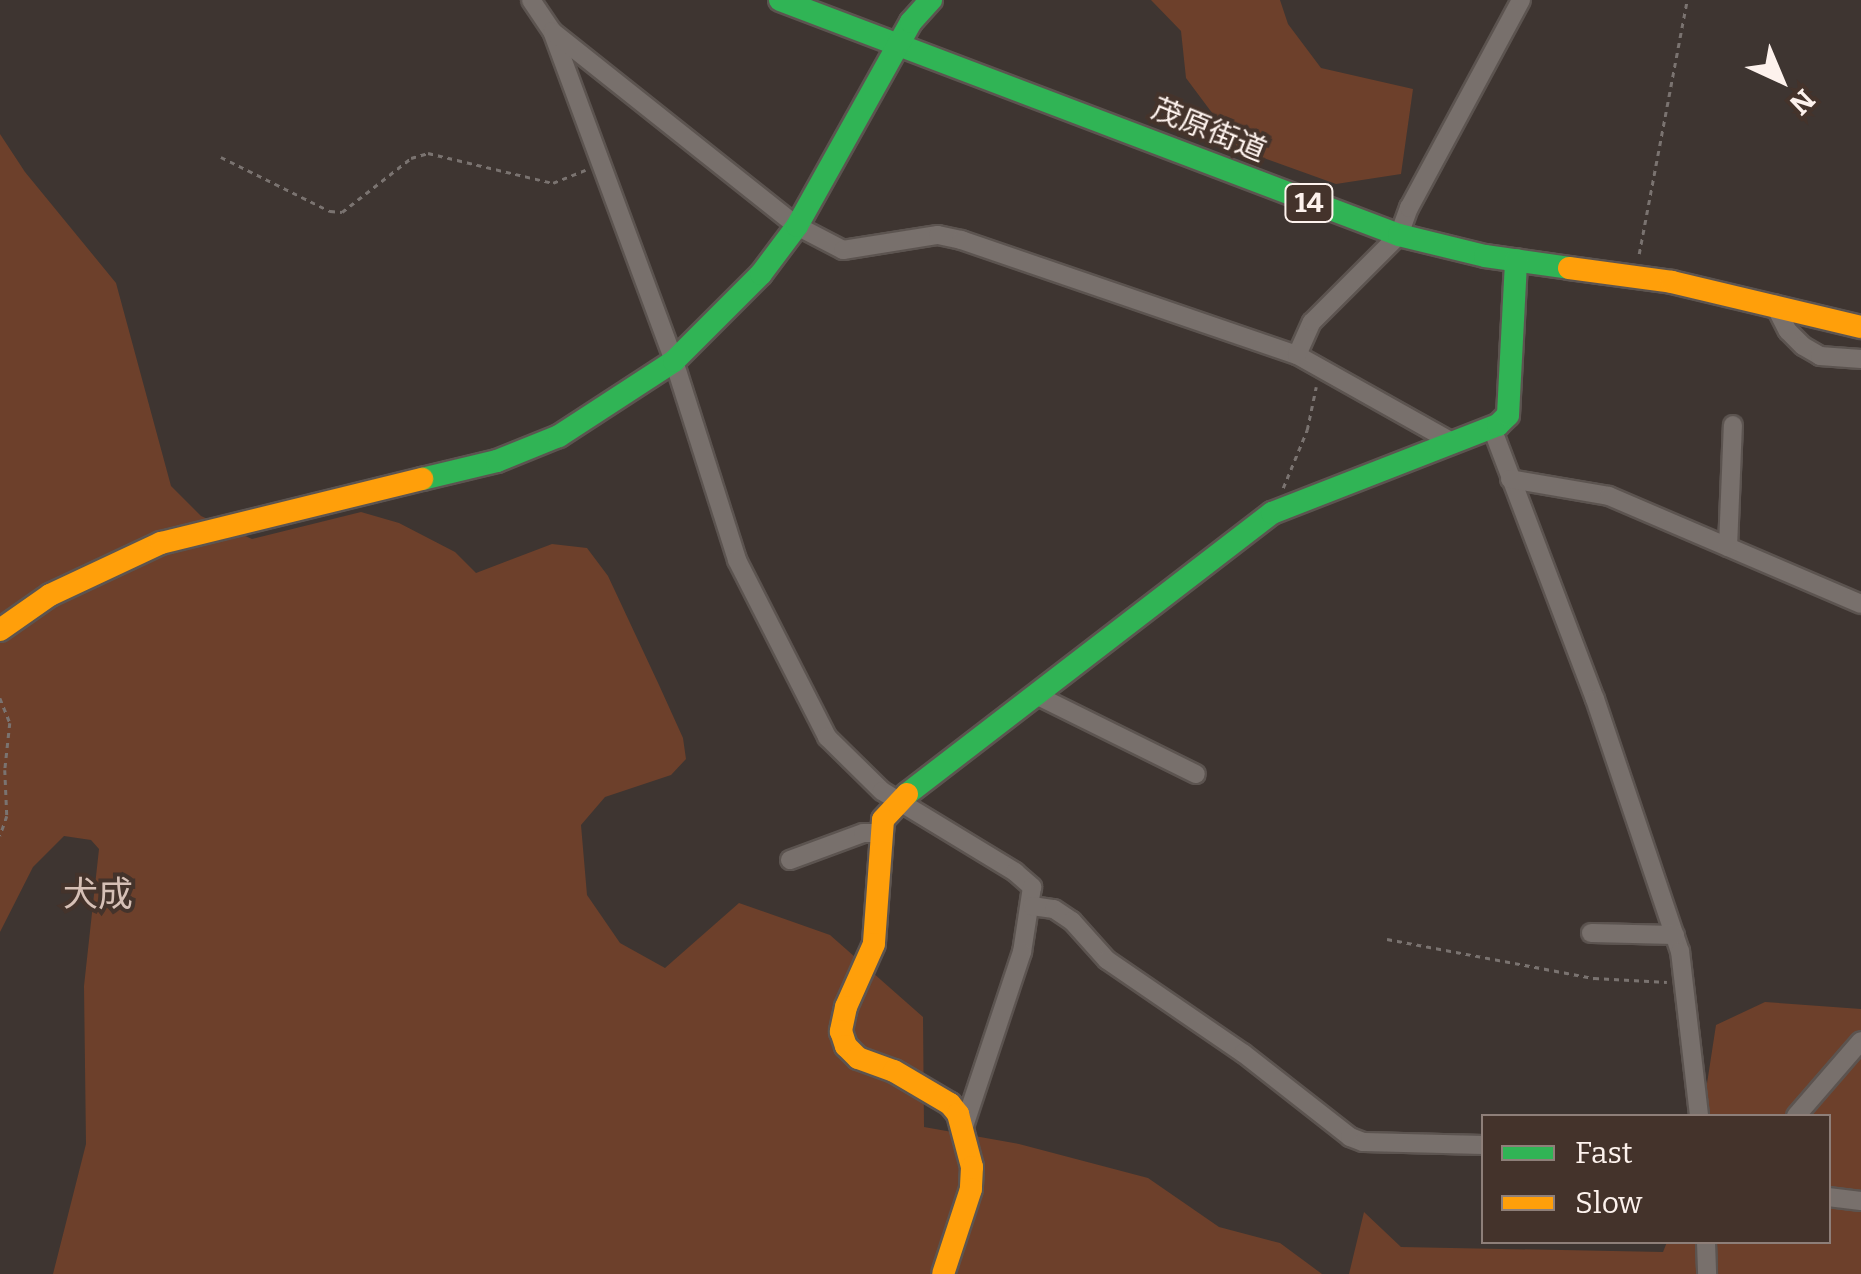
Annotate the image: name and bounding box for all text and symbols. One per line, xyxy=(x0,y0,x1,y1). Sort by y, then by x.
north arrow xyxy=(1731,30,1831,130)
text: N xyxy=(1783,83,1821,121)
street label: 茂原街道 xyxy=(1147,91,1271,169)
road number: 14 xyxy=(1284,180,1334,226)
district label: 犬成 xyxy=(63,873,133,915)
legend xyxy=(1481,1114,1831,1244)
text: Fast xyxy=(1575,1135,1633,1171)
text: Slow xyxy=(1575,1185,1642,1221)

